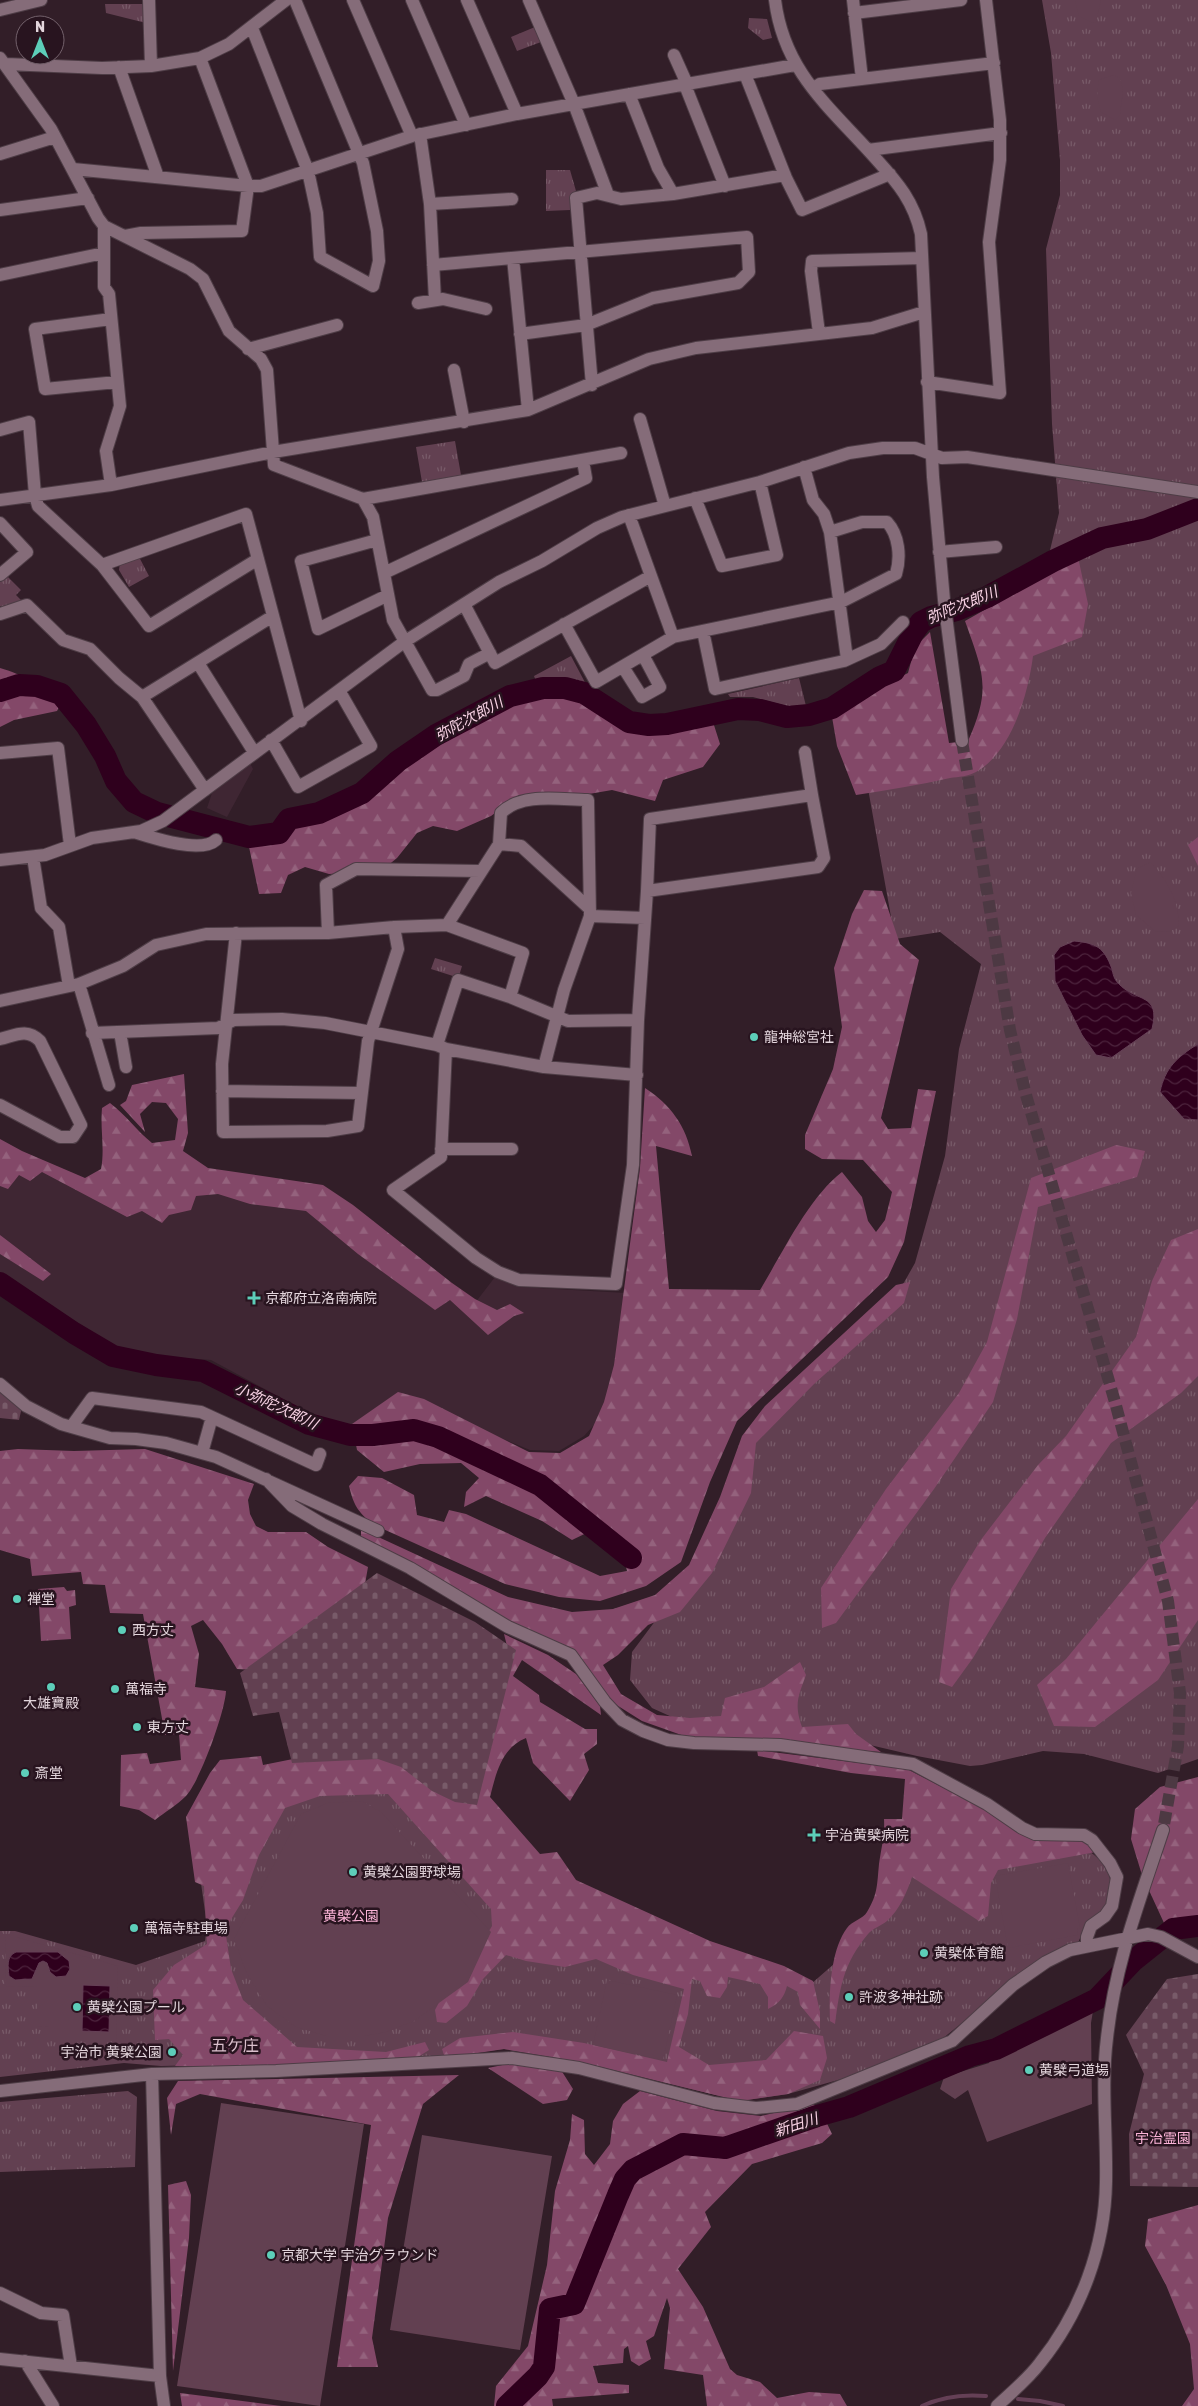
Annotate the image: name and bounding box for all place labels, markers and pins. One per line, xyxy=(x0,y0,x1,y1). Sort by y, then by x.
place label: 龍神総宮社 xyxy=(764,1029,834,1046)
marker: 龍神総宮社 xyxy=(748,1031,760,1043)
place label: 京都府立洛南病院 xyxy=(265,1290,377,1307)
marker: 京都府立洛南病院 xyxy=(247,1291,261,1305)
place label: 禅堂 xyxy=(27,1591,55,1608)
marker: 禅堂 xyxy=(11,1593,23,1605)
place label: 西方丈 xyxy=(132,1622,174,1639)
marker: 西方丈 xyxy=(116,1624,128,1636)
marker: 大雄寶殿 xyxy=(45,1681,57,1693)
place label: 萬福寺 xyxy=(125,1681,167,1698)
marker: 萬福寺 xyxy=(109,1683,121,1695)
place label: 大雄寶殿 xyxy=(23,1695,79,1712)
place label: 東方丈 xyxy=(147,1719,189,1736)
marker: 東方丈 xyxy=(131,1721,143,1733)
place label: 斎堂 xyxy=(35,1765,63,1782)
marker: 斎堂 xyxy=(19,1767,31,1779)
place label: 宇治黄檗病院 xyxy=(825,1827,909,1844)
marker: 宇治黄檗病院 xyxy=(807,1828,821,1842)
place label: 黄檗公園野球場 xyxy=(363,1864,461,1881)
marker: 黄檗公園野球場 xyxy=(347,1866,359,1878)
place label: 萬福寺駐車場 xyxy=(144,1920,228,1937)
marker: 萬福寺駐車場 xyxy=(128,1922,140,1934)
place label: 黄檗体育館 xyxy=(934,1945,1004,1962)
marker: 黄檗体育館 xyxy=(918,1947,930,1959)
place label: 許波多神社跡 xyxy=(859,1989,943,2006)
marker: 許波多神社跡 xyxy=(843,1991,855,2003)
place label: 黄檗公園プール xyxy=(87,1999,185,2016)
marker: 黄檗公園プール xyxy=(71,2001,83,2013)
place label: 宇治市 黄檗公園 xyxy=(61,2044,162,2061)
marker: 宇治市 黄檗公園 xyxy=(166,2046,178,2058)
place label: 黄檗弓道場 xyxy=(1039,2062,1109,2079)
marker: 黄檗弓道場 xyxy=(1023,2064,1035,2076)
place label: 京都大学 宇治グラウンド xyxy=(281,2247,438,2264)
marker: 京都大学 宇治グラウンド xyxy=(265,2249,277,2261)

